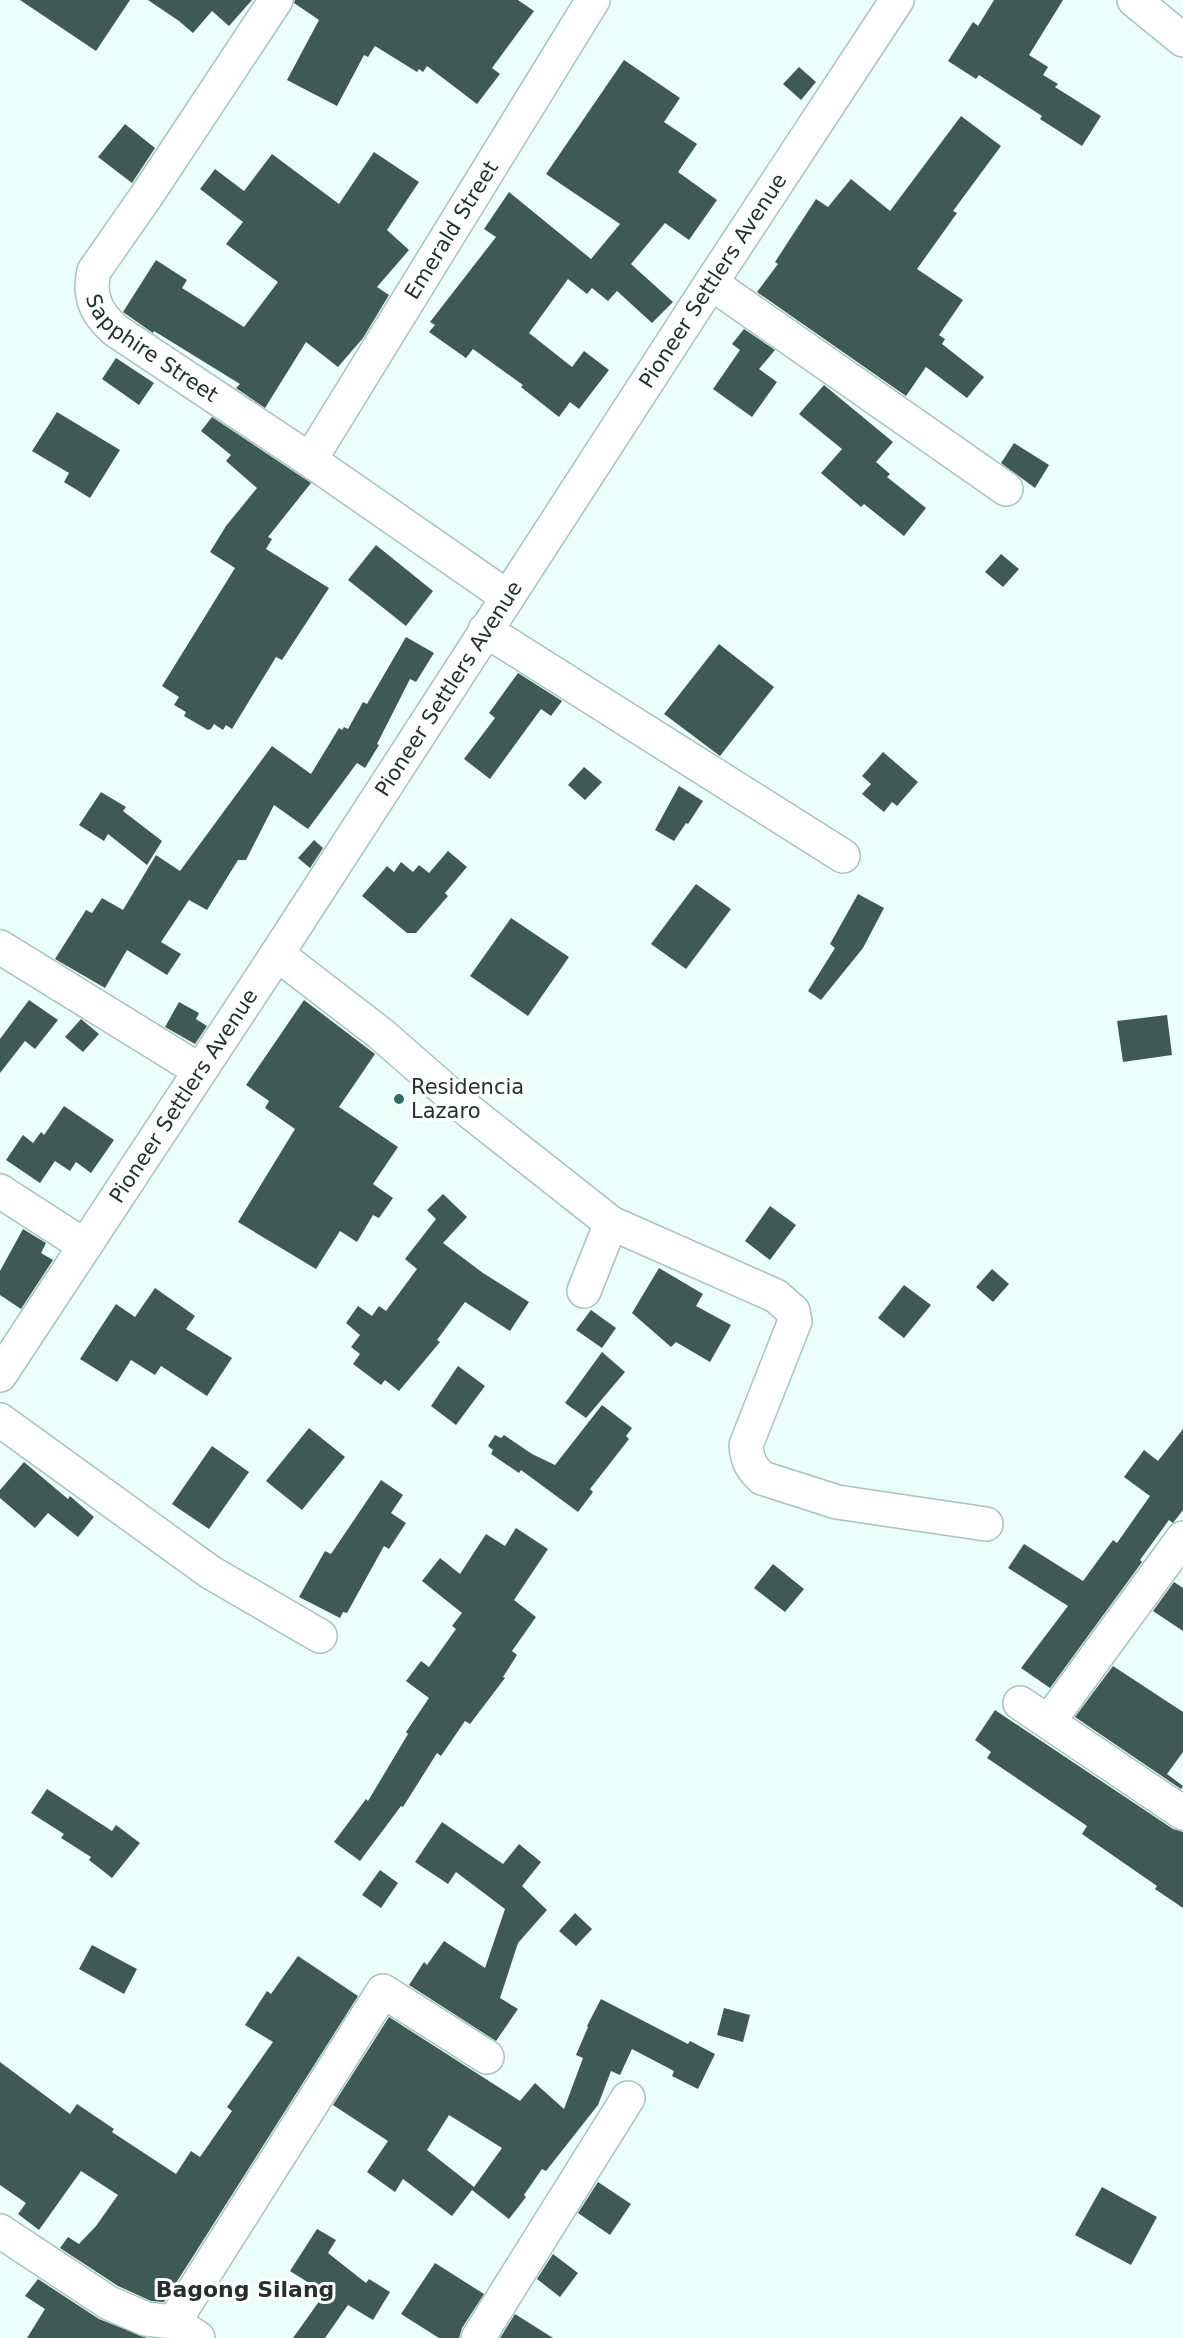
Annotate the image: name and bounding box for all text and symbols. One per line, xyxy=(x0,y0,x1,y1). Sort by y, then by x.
street label: Emerald Street xyxy=(400,157,503,304)
street label: Pioneer Settlers Avenue xyxy=(634,169,792,393)
street label: Sapphire Street xyxy=(81,291,222,407)
street label: Pioneer Settlers Avenue xyxy=(370,577,527,801)
street label: Pioneer Settlers Avenue xyxy=(105,984,263,1208)
place label: Residencia Lazaro xyxy=(411,1075,524,1123)
marker: Residencia Lazaro xyxy=(392,1092,406,1106)
district label: Bagong Silang xyxy=(156,2277,334,2302)

